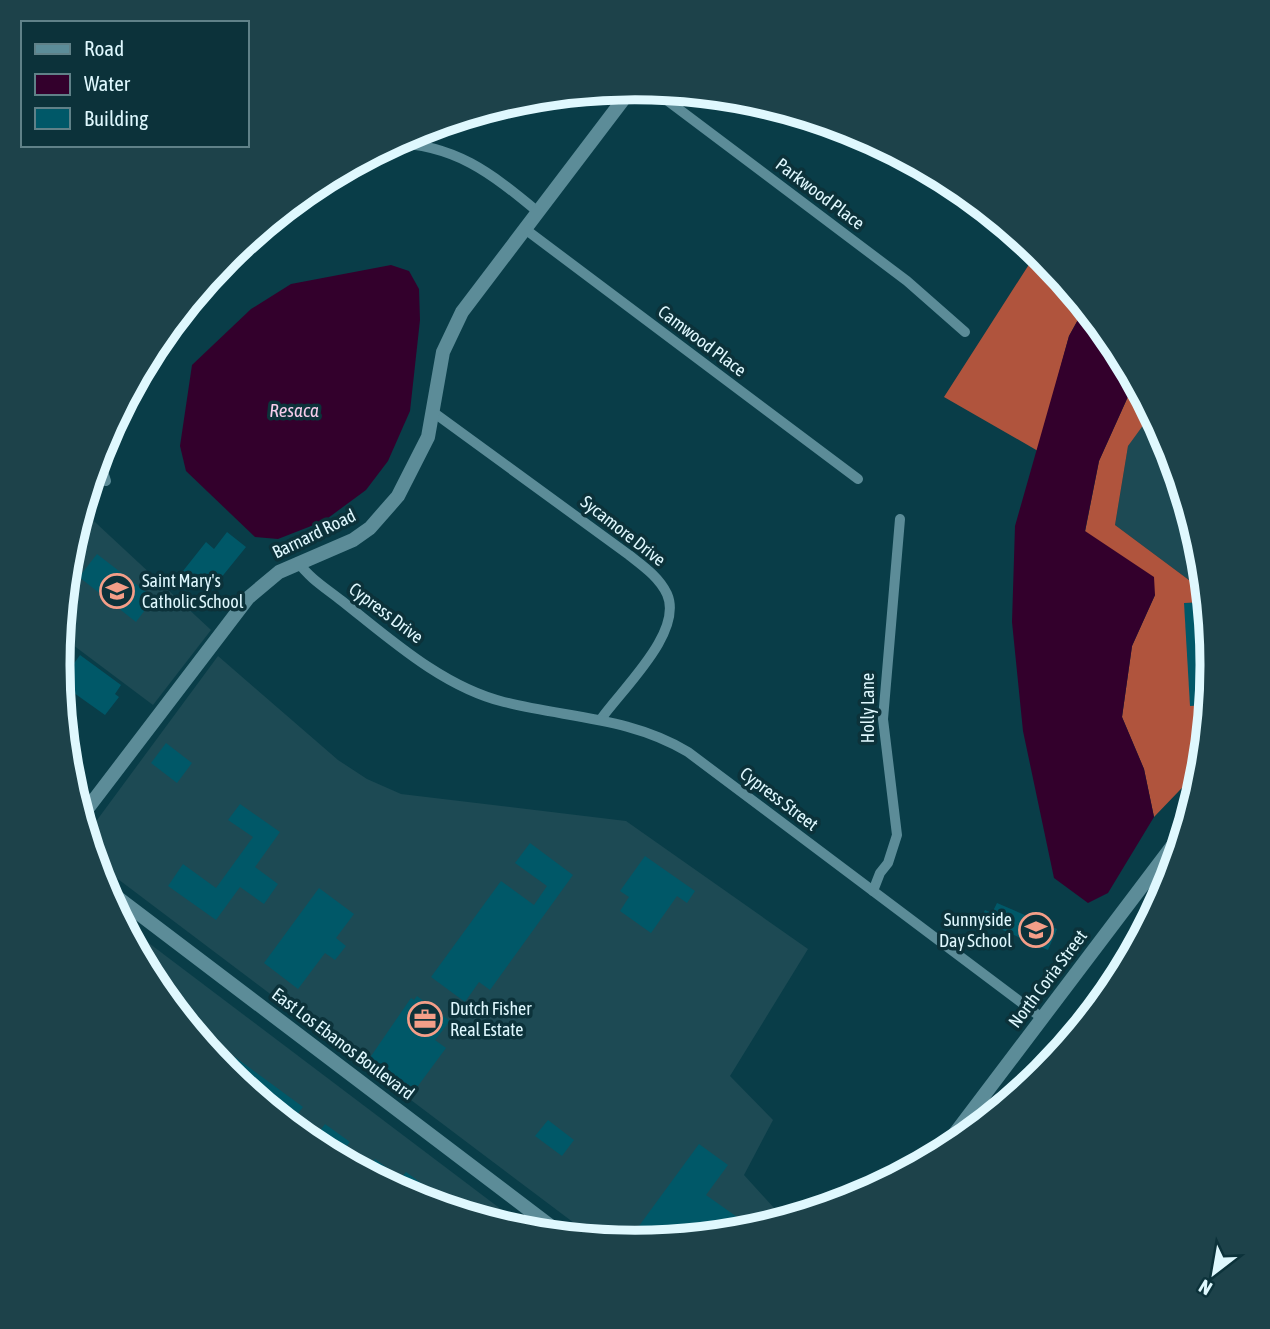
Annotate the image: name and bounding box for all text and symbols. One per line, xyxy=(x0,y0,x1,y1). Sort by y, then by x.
legend xyxy=(21,21,248,147)
text: Road xyxy=(84,36,124,60)
text: Water xyxy=(84,71,131,95)
text: Building xyxy=(84,106,148,130)
street label: Parkwood Place xyxy=(772,154,869,234)
street label: Camwood Place xyxy=(654,301,750,380)
water label: Resaca xyxy=(269,399,319,421)
street label: Sycamore Drive xyxy=(577,491,670,570)
street label: Barnard Road xyxy=(269,504,359,563)
place label: Saint Mary's Catholic School xyxy=(142,570,244,612)
school or university icon: Saint Mary's Catholic School xyxy=(98,572,136,610)
street label: Cypress Drive xyxy=(345,578,428,647)
street label: Holly Lane xyxy=(857,673,878,743)
street label: Cypress Street xyxy=(736,762,822,835)
place label: Sunnyside Day School xyxy=(939,909,1012,951)
school or university icon: Sunnyside Day School xyxy=(1017,911,1055,949)
street label: North Coria Street xyxy=(1004,926,1091,1032)
street label: East Los Ebanos Boulevard xyxy=(268,983,419,1104)
place label: Dutch Fisher Real Estate xyxy=(450,998,532,1040)
office icon: Dutch Fisher Real Estate xyxy=(406,1000,444,1038)
north arrow xyxy=(1179,1238,1249,1308)
text: N xyxy=(1195,1275,1216,1300)

